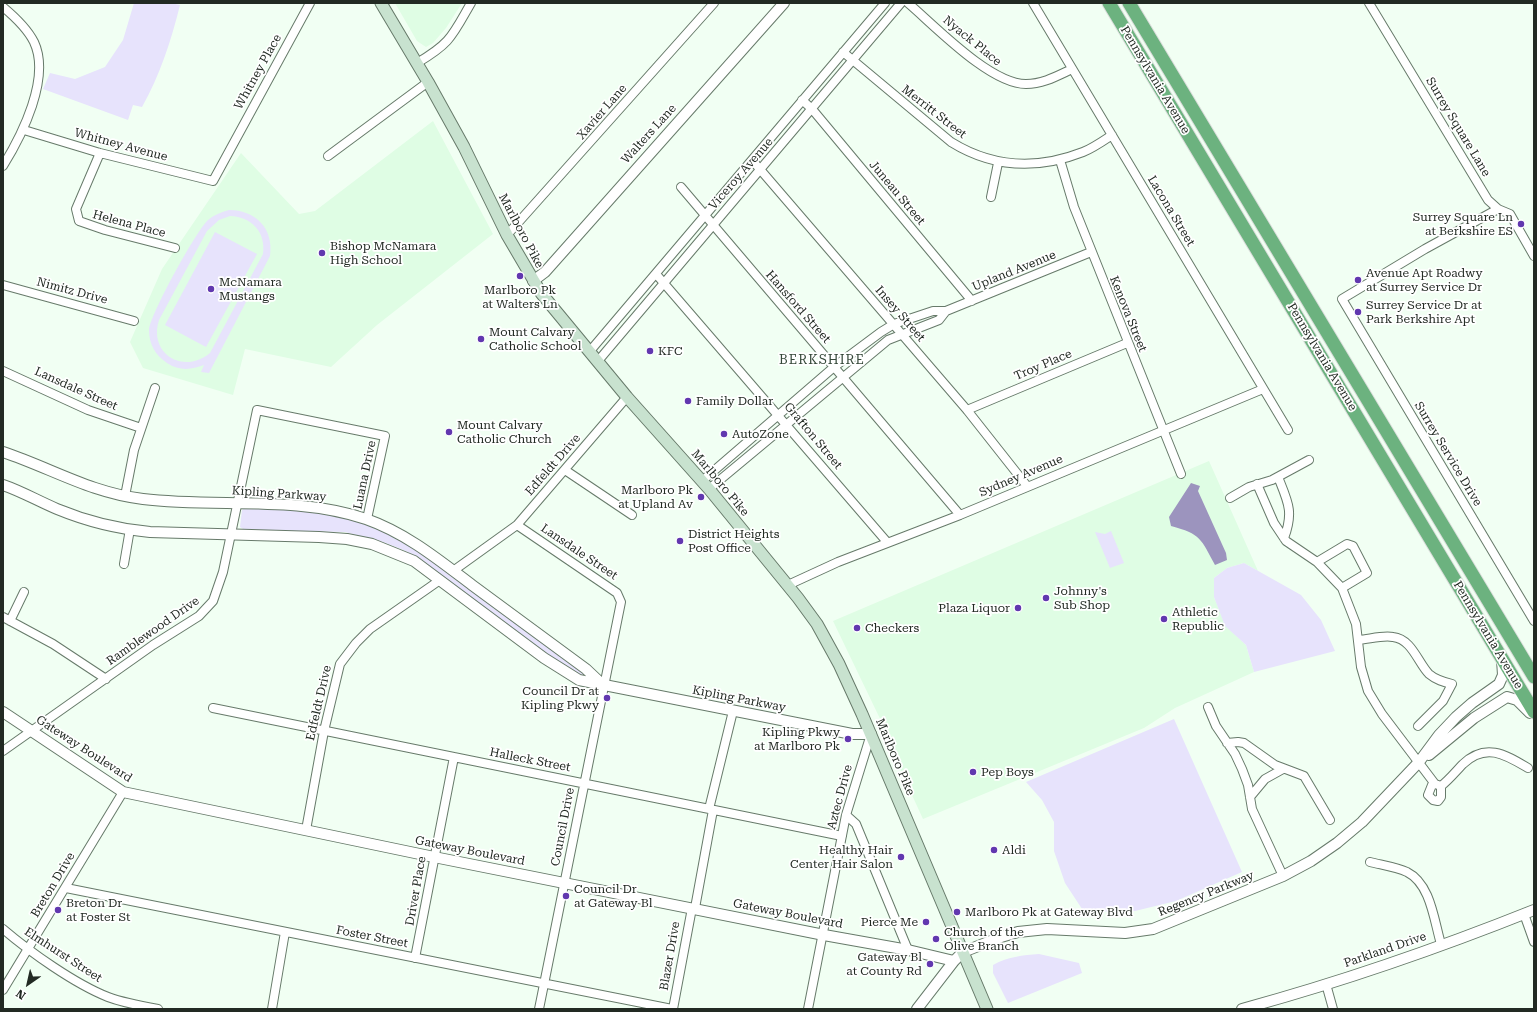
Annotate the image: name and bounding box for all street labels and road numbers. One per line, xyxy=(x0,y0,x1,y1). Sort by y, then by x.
street label: Nyack Place xyxy=(940,13,1004,69)
street label: Pennsylvania Avenue xyxy=(1117,23,1193,137)
street label: Whitney Place xyxy=(231,32,285,112)
street label: Surrey Square Lane xyxy=(1423,75,1493,179)
street label: Xavier Lane xyxy=(574,81,630,143)
street label: Merritt Street xyxy=(899,82,969,142)
street label: Walters Lane xyxy=(619,101,679,167)
street label: Whitney Avenue xyxy=(73,126,169,164)
street label: Viceroy Avenue xyxy=(706,135,776,213)
street label: Juneau Street xyxy=(866,158,928,228)
street label: Lacona Street xyxy=(1144,173,1198,249)
street label: Marlboro Pike xyxy=(495,191,547,271)
street label: Helena Place xyxy=(91,207,167,241)
street label: Upland Avenue xyxy=(970,248,1058,294)
street label: Hansford Street xyxy=(763,268,833,346)
street label: Kenova Street xyxy=(1106,274,1150,354)
street label: Nimitz Drive xyxy=(35,275,109,307)
street label: Insey Street xyxy=(872,283,928,345)
street label: Pennsylvania Avenue xyxy=(1284,300,1360,414)
street label: Troy Place xyxy=(1012,346,1074,384)
street label: Lansdale Street xyxy=(32,364,120,414)
street label: Surrey Service Drive xyxy=(1411,399,1485,509)
street label: Grafton Street xyxy=(781,400,845,472)
street label: Edfeldt Drive xyxy=(522,431,584,499)
street label: Luana Drive xyxy=(351,439,379,511)
street label: Marlboro Pike xyxy=(688,447,752,519)
street label: Sydney Avenue xyxy=(977,452,1065,500)
street label: Kipling Parkway xyxy=(231,484,327,504)
street label: Lansdale Street xyxy=(538,521,620,583)
street label: Pennsylvania Avenue xyxy=(1450,578,1526,692)
street label: Ramblewood Drive xyxy=(104,594,202,668)
street label: Edfeldt Drive xyxy=(303,664,335,742)
street label: Kipling Parkway xyxy=(691,683,787,715)
street label: Gateway Boulevard xyxy=(33,713,135,785)
street label: Marlboro Pike xyxy=(872,716,918,798)
street label: Halleck Street xyxy=(488,745,572,775)
street label: Aztec Drive xyxy=(824,763,856,831)
street label: Council Drive xyxy=(548,786,578,868)
street label: Gateway Boulevard xyxy=(414,833,526,869)
street label: Breton Drive xyxy=(28,850,78,920)
street label: Driver Place xyxy=(403,855,429,927)
street label: Regency Parkway xyxy=(1156,868,1256,920)
street label: Gateway Boulevard xyxy=(732,896,844,932)
street label: Blazer Drive xyxy=(657,920,683,992)
street label: Foster Street xyxy=(335,923,409,951)
street label: Elmhurst Street xyxy=(21,924,105,986)
street label: Parkland Drive xyxy=(1342,929,1428,971)

